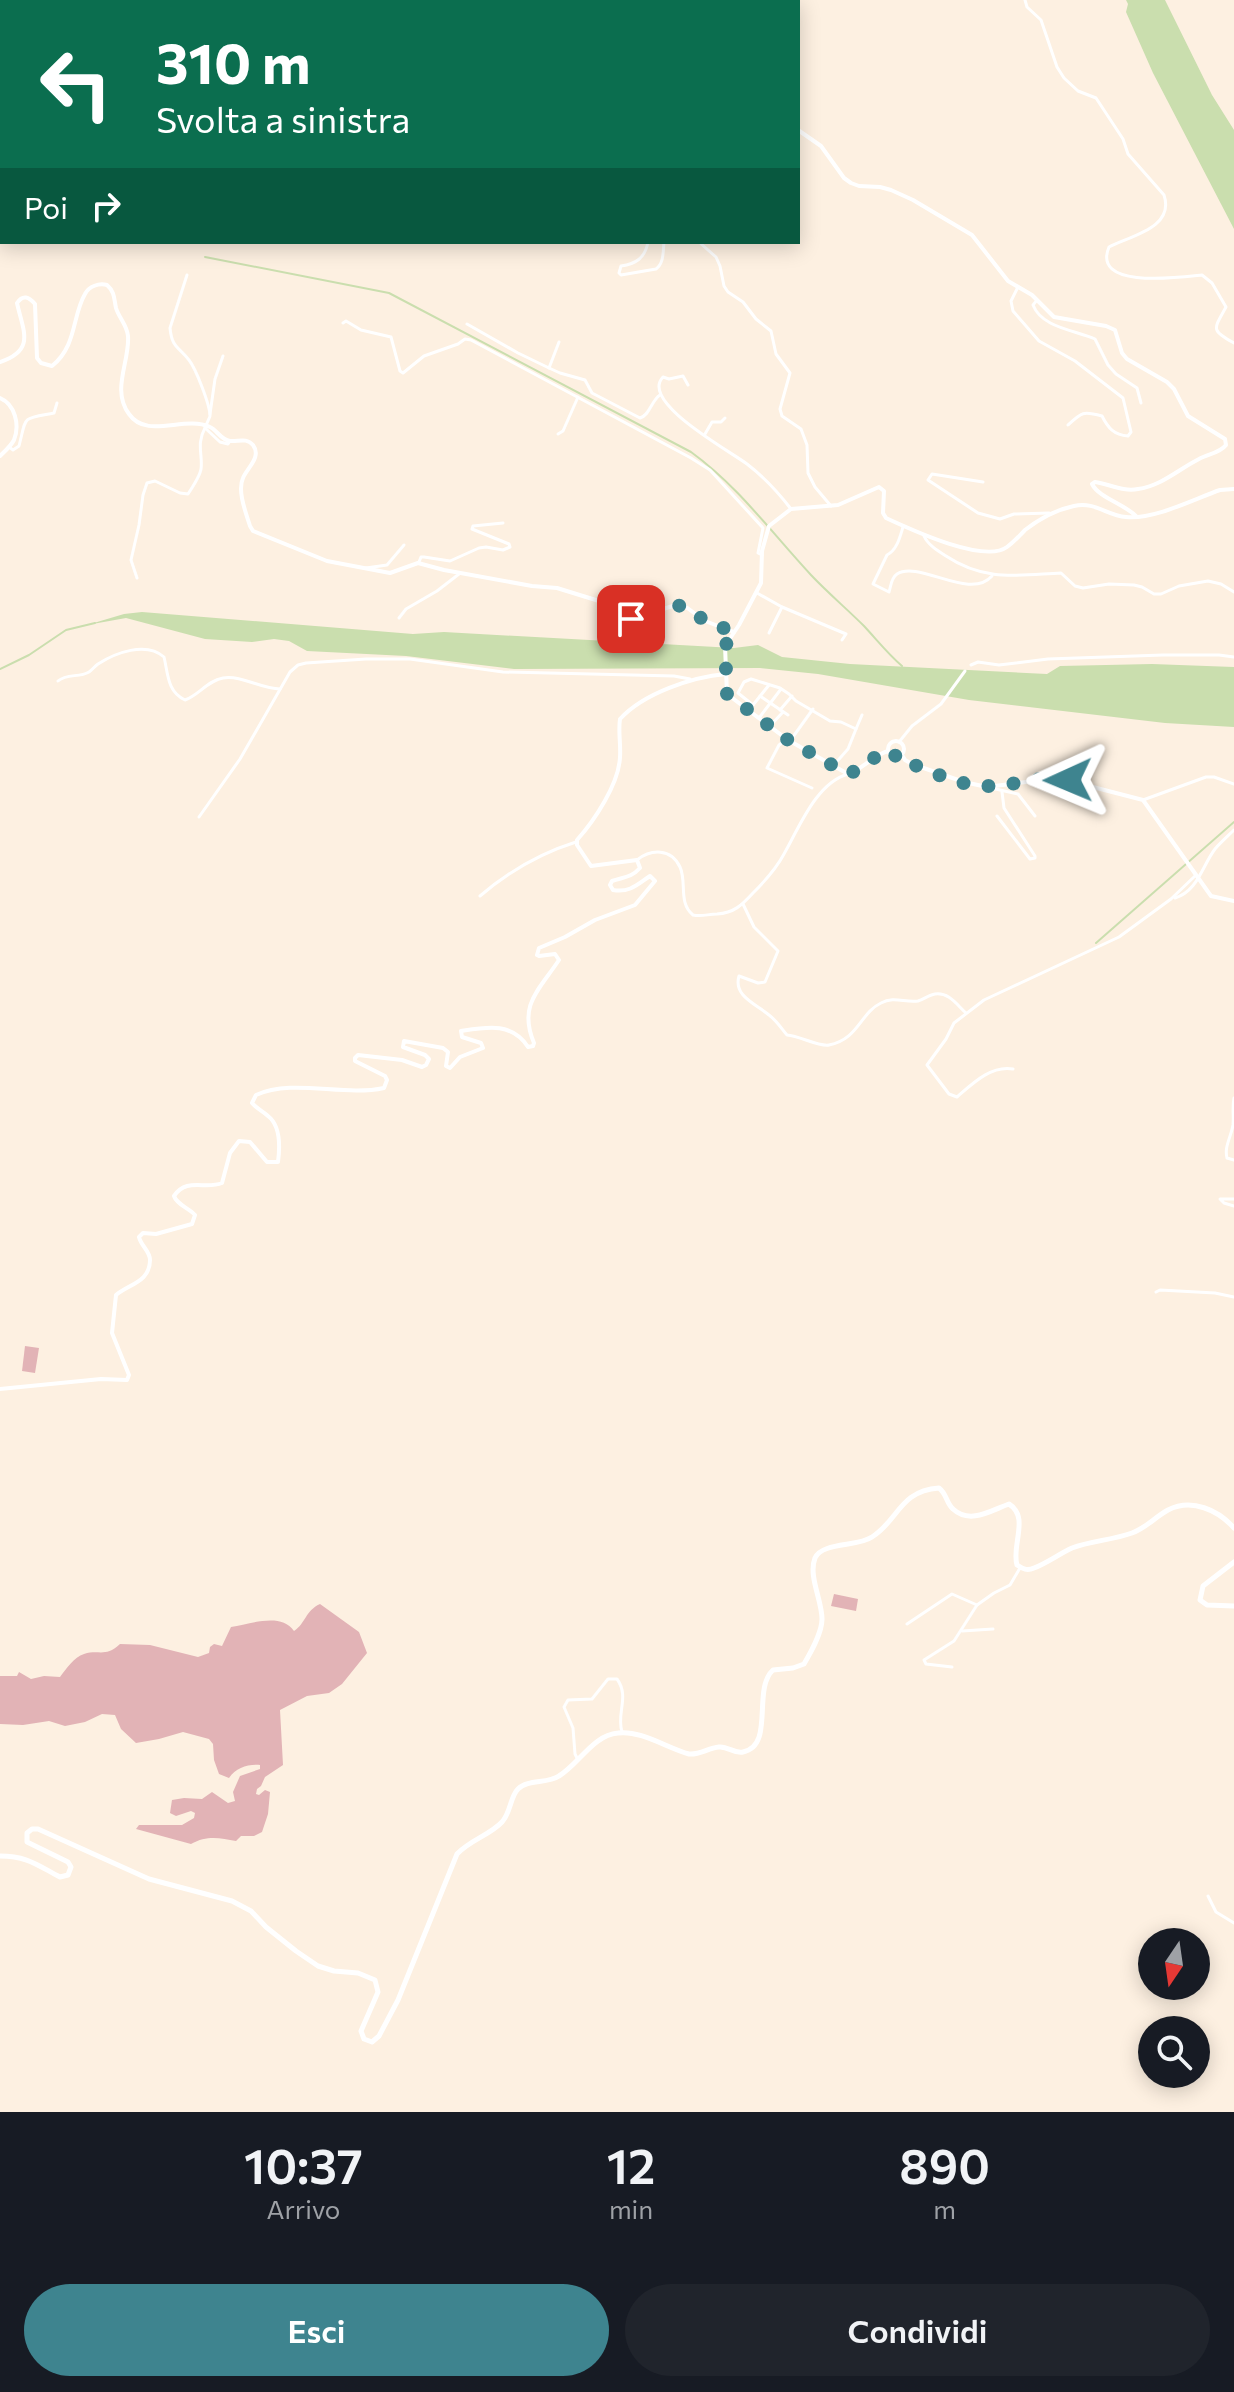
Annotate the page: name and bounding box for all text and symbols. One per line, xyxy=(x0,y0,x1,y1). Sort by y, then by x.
text: 310 m xyxy=(156,27,311,96)
icon: left xyxy=(24,32,128,136)
text: Svolta a sinistra xyxy=(156,96,410,140)
icon: right xyxy=(84,184,128,228)
text: Poi xyxy=(24,188,68,225)
pin xyxy=(597,585,665,653)
icon: arrive xyxy=(609,597,653,641)
position arrow xyxy=(1026,738,1110,822)
north arrow xyxy=(1138,1928,1210,2000)
map controls xyxy=(1138,1928,1210,2088)
button: search xyxy=(1138,2016,1210,2088)
text: 10:37 xyxy=(244,2135,363,2194)
text: 12 xyxy=(607,2135,655,2194)
text: 890 xyxy=(899,2135,990,2194)
text: Arrivo xyxy=(267,2193,340,2224)
text: min xyxy=(609,2193,653,2224)
text: m xyxy=(933,2193,956,2224)
button: Esci xyxy=(24,2284,609,2376)
button: Condividi xyxy=(625,2284,1210,2376)

